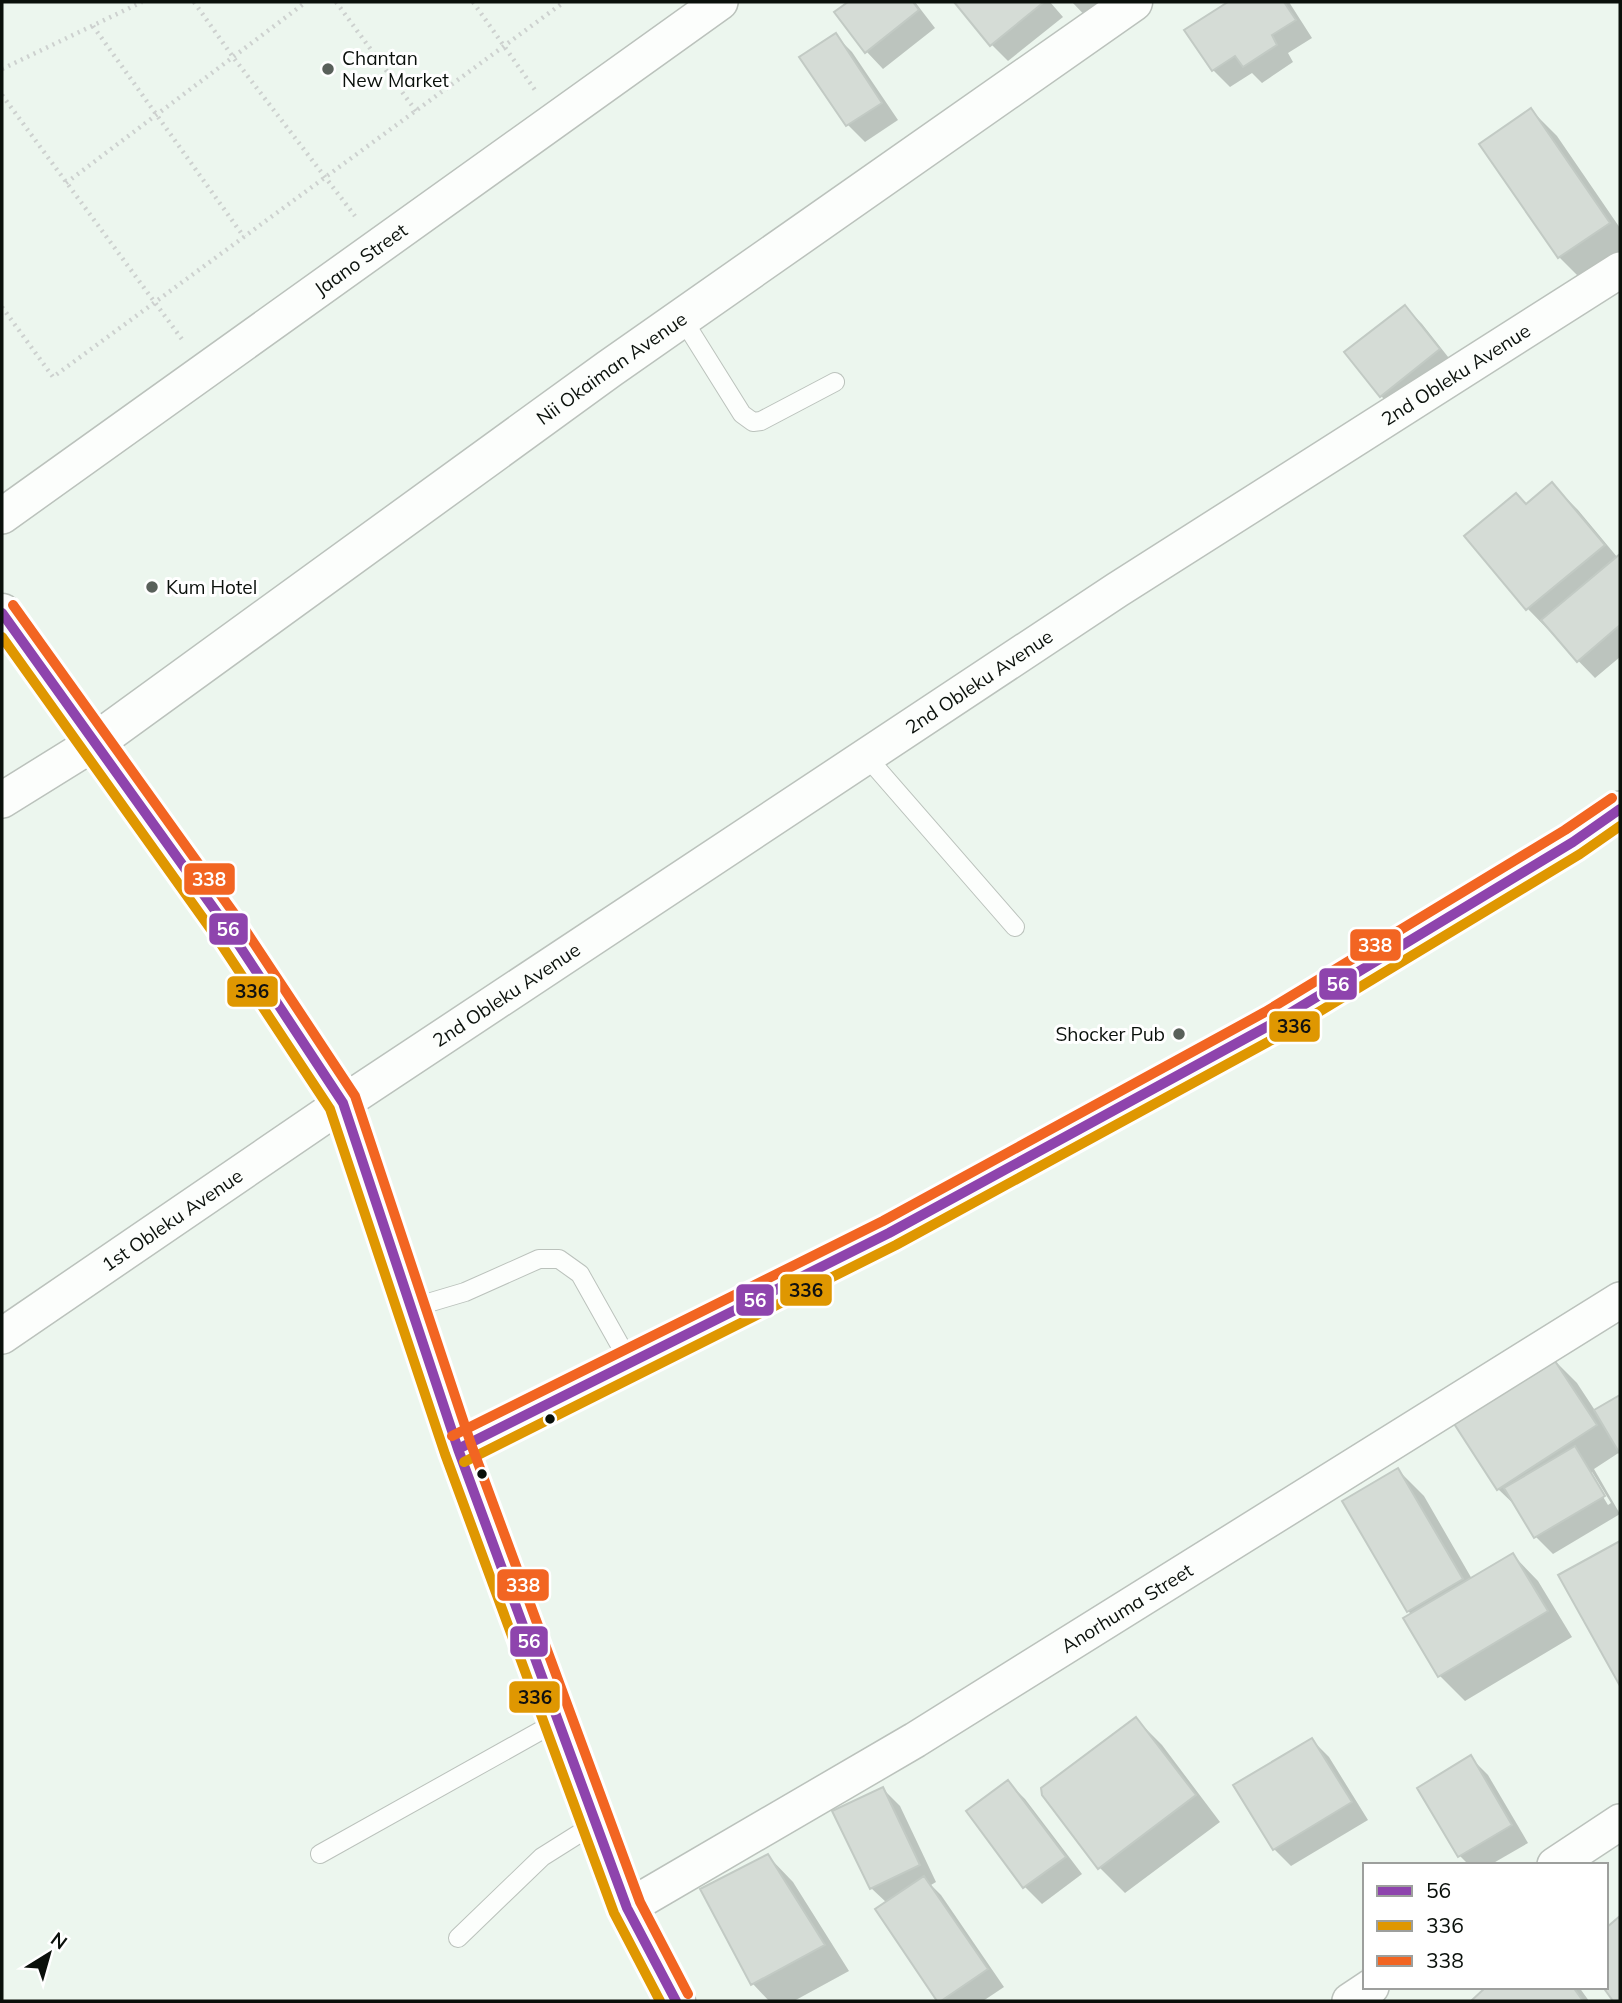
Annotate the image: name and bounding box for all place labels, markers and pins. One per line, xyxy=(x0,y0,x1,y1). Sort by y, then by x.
place label: Chantan New Market xyxy=(342,46,449,92)
marker: Chantan New Market xyxy=(320,61,336,77)
place label: Kum Hotel xyxy=(166,575,257,599)
marker: Kum Hotel xyxy=(144,579,160,595)
place label: Shocker Pub xyxy=(1055,1022,1165,1046)
marker: Shocker Pub xyxy=(1171,1026,1187,1042)
unlabelled marker xyxy=(543,1412,557,1426)
unlabelled marker xyxy=(475,1467,489,1481)

